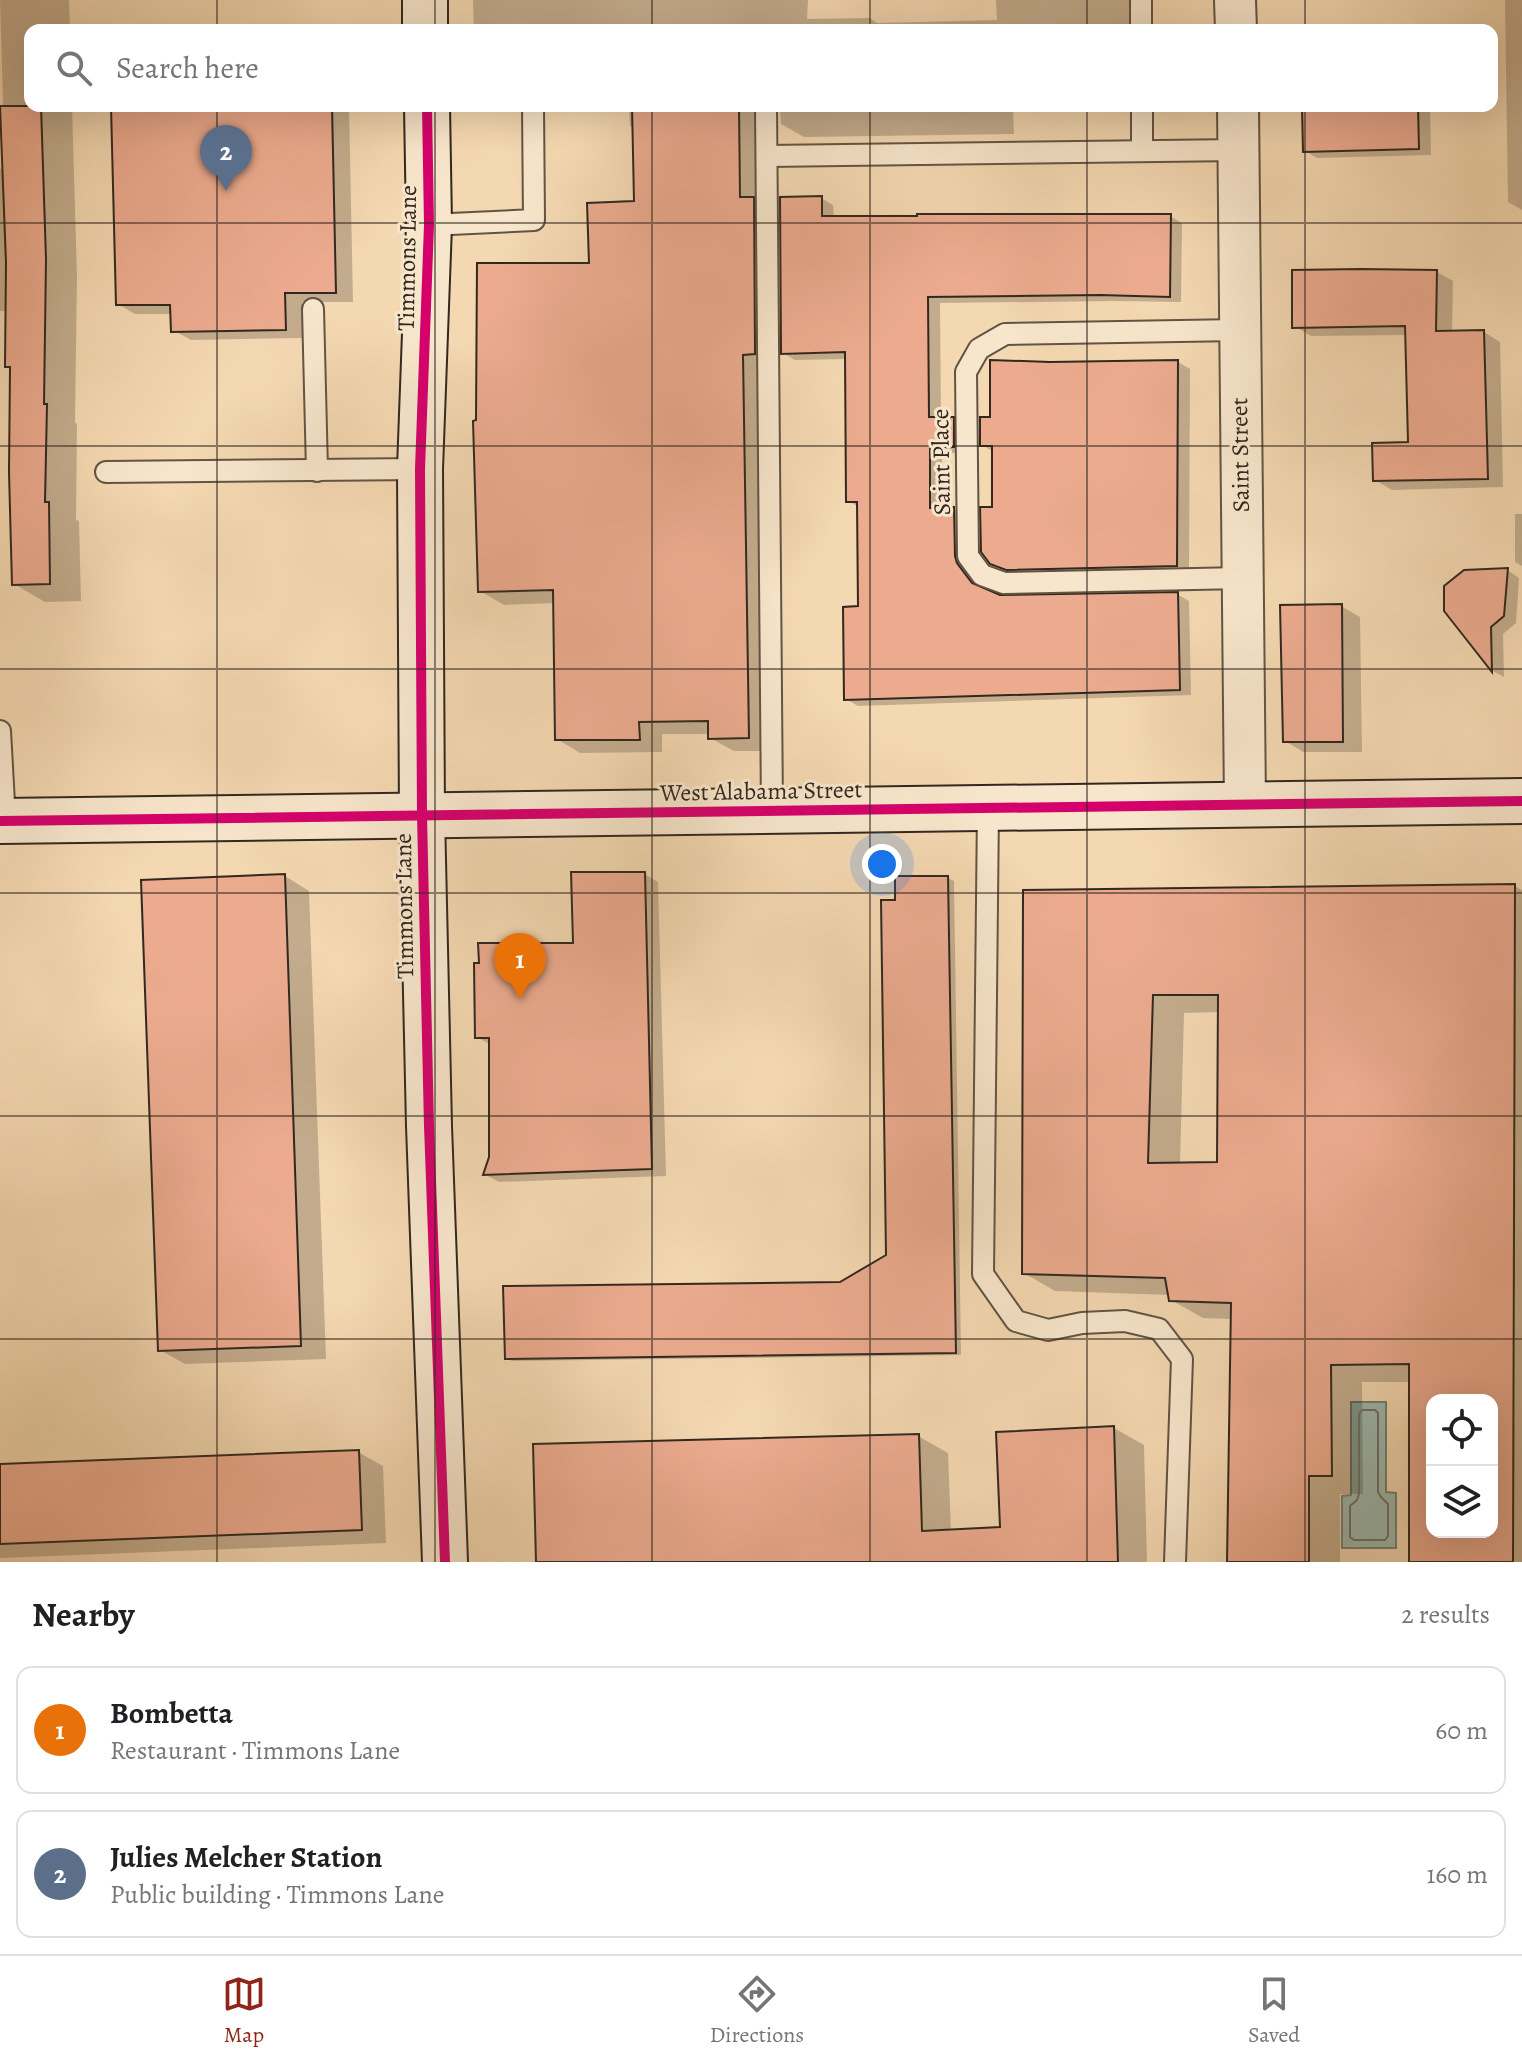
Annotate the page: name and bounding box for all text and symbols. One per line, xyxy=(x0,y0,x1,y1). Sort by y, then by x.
search box xyxy=(24,24,1498,112)
icon: search xyxy=(52,46,96,90)
text: Search here xyxy=(116,48,259,88)
pin: 2 xyxy=(200,125,252,191)
street label: Timmons Lane xyxy=(390,185,424,331)
street label: Saint Street xyxy=(1223,397,1257,513)
street label: Saint Place xyxy=(924,408,958,516)
street label: West Alabama Street xyxy=(658,773,863,809)
street label: Timmons Lane xyxy=(387,833,421,979)
your location xyxy=(862,844,902,884)
pin: 1 xyxy=(494,933,546,999)
map controls xyxy=(1426,1394,1498,1538)
button: locate xyxy=(1426,1394,1498,1466)
button: layers xyxy=(1426,1466,1498,1538)
text: Nearby xyxy=(32,1591,135,1638)
text: 2 results xyxy=(1401,1597,1490,1632)
text: Bombetta xyxy=(110,1693,233,1733)
text: 1 xyxy=(55,1713,65,1748)
text: 60 m xyxy=(1435,1713,1488,1748)
text: Restaurant · Timmons Lane xyxy=(110,1733,400,1768)
text: Julies Melcher Station xyxy=(110,1837,382,1877)
text: 2 xyxy=(54,1857,66,1892)
text: 160 m xyxy=(1426,1857,1488,1892)
text: Public building · Timmons Lane xyxy=(110,1877,444,1912)
tab: Map xyxy=(222,1972,266,2050)
tab: Directions xyxy=(710,1972,804,2050)
tab: Saved xyxy=(1248,1972,1300,2050)

